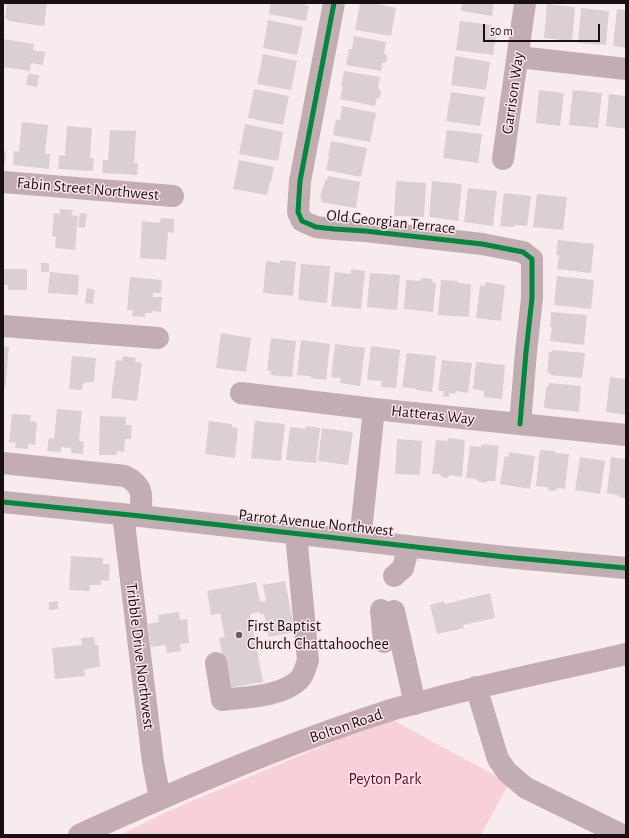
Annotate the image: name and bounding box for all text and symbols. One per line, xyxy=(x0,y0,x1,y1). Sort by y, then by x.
scale bar xyxy=(485,16,602,42)
text: 50 m xyxy=(490,25,513,37)
street label: Garrison Way xyxy=(498,51,528,135)
street label: Fabin Street Northwest xyxy=(16,173,160,205)
street label: Old Georgian Terrace xyxy=(326,206,456,238)
street label: Hatteras Way xyxy=(390,401,476,429)
street label: Parrot Avenue Northwest xyxy=(237,505,395,541)
street label: Tribble Drive Northwest xyxy=(121,582,159,730)
place label: First Baptist Church Chattahoochee xyxy=(247,616,389,654)
marker: First Baptist Church Chattahoochee xyxy=(234,630,244,640)
street label: Bolton Road xyxy=(307,705,385,747)
park label: Peyton Park xyxy=(349,769,421,789)

